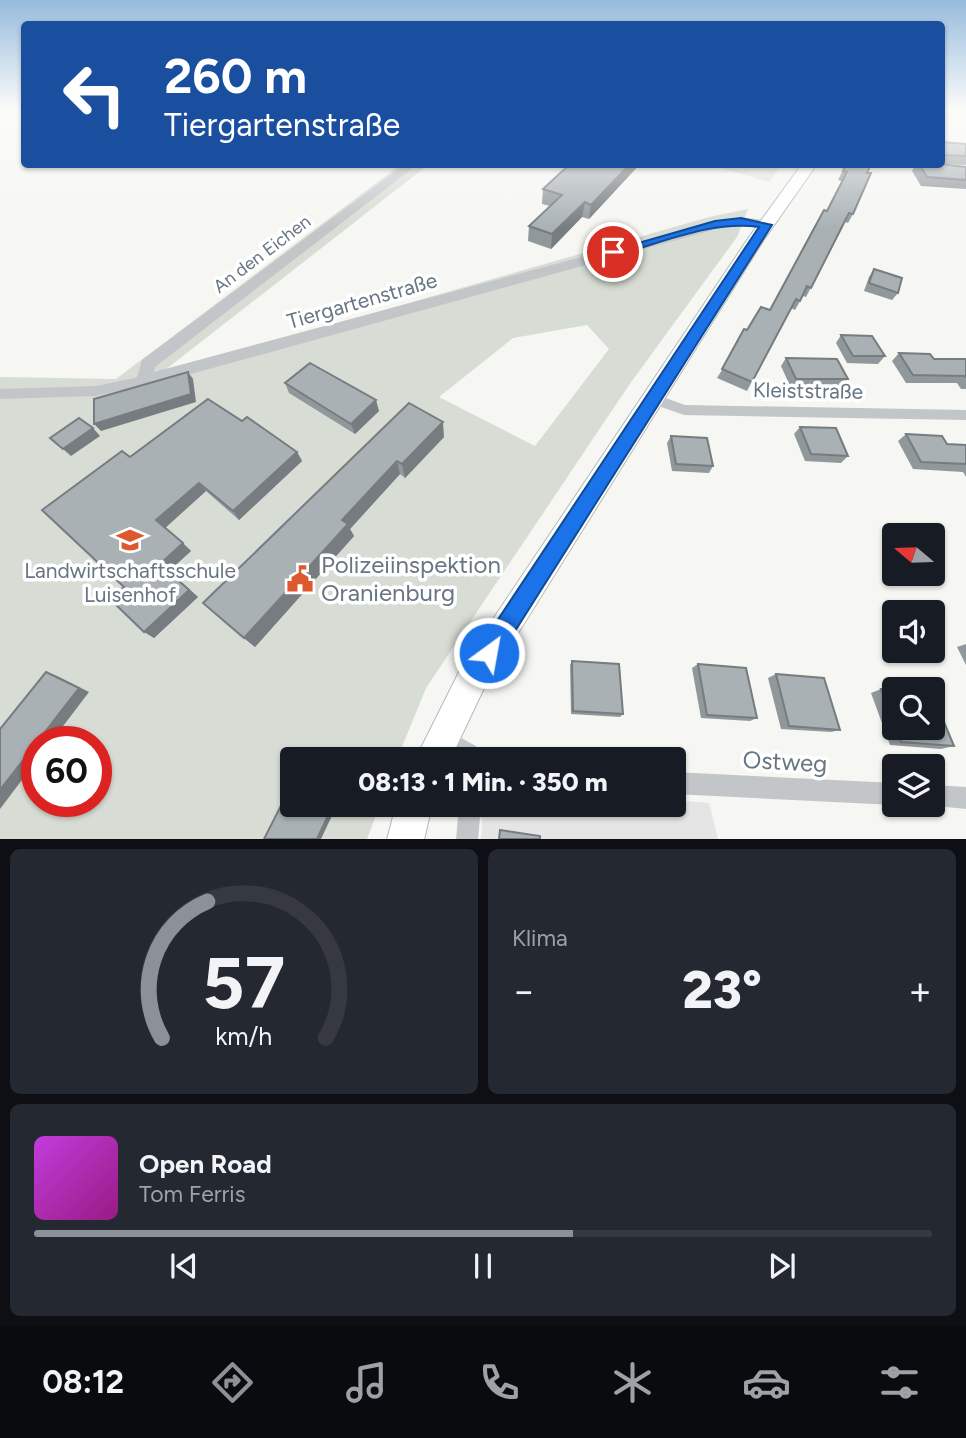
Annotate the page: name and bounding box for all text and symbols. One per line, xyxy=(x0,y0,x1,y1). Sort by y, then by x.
text: 260 m xyxy=(164,46,307,105)
icon: left xyxy=(49,49,140,140)
text: Tiergartenstraße xyxy=(164,106,400,144)
street label: An den Eichen xyxy=(209,210,315,298)
pin xyxy=(583,222,643,282)
icon: arrive xyxy=(594,233,632,271)
street label: Tiergartenstraße xyxy=(284,267,440,334)
street label: Kleiststraße xyxy=(753,377,863,404)
north arrow xyxy=(882,523,945,586)
map controls xyxy=(882,523,945,817)
school or university icon: Landwirtschaftsschule Luisenhof xyxy=(115,525,145,555)
place label: Polizeiinspektion Oranienburg xyxy=(321,550,501,607)
place label: Landwirtschaftsschule Luisenhof xyxy=(24,558,236,607)
public building icon: Polizeiinspektion Oranienburg xyxy=(285,564,315,594)
button: sound xyxy=(882,600,945,663)
position arrow xyxy=(452,616,526,690)
button: search xyxy=(882,677,945,740)
speed limit sign: 60 xyxy=(21,726,112,817)
street label: Ostweg xyxy=(742,745,828,778)
button: layers xyxy=(882,754,945,817)
text: 08:13 · 1 Min. · 350 m xyxy=(358,766,608,798)
text: Klima xyxy=(512,924,568,952)
text: 57 xyxy=(203,939,285,1026)
text: 23° xyxy=(682,959,762,1021)
text: − xyxy=(512,968,536,1014)
text: + xyxy=(908,968,932,1014)
text: km/h xyxy=(215,1020,273,1050)
text: Open Road xyxy=(139,1148,272,1180)
text: Tom Ferris xyxy=(139,1180,245,1208)
icon: previous xyxy=(165,1247,203,1285)
icon: pause xyxy=(464,1247,502,1285)
icon: next xyxy=(763,1247,801,1285)
icon: directions xyxy=(208,1358,257,1407)
icon: music xyxy=(342,1358,391,1407)
icon: phone xyxy=(475,1358,524,1407)
icon: climate xyxy=(608,1358,657,1407)
icon: car xyxy=(742,1358,791,1407)
icon: filters xyxy=(875,1358,924,1407)
text: 08:12 xyxy=(42,1363,124,1401)

